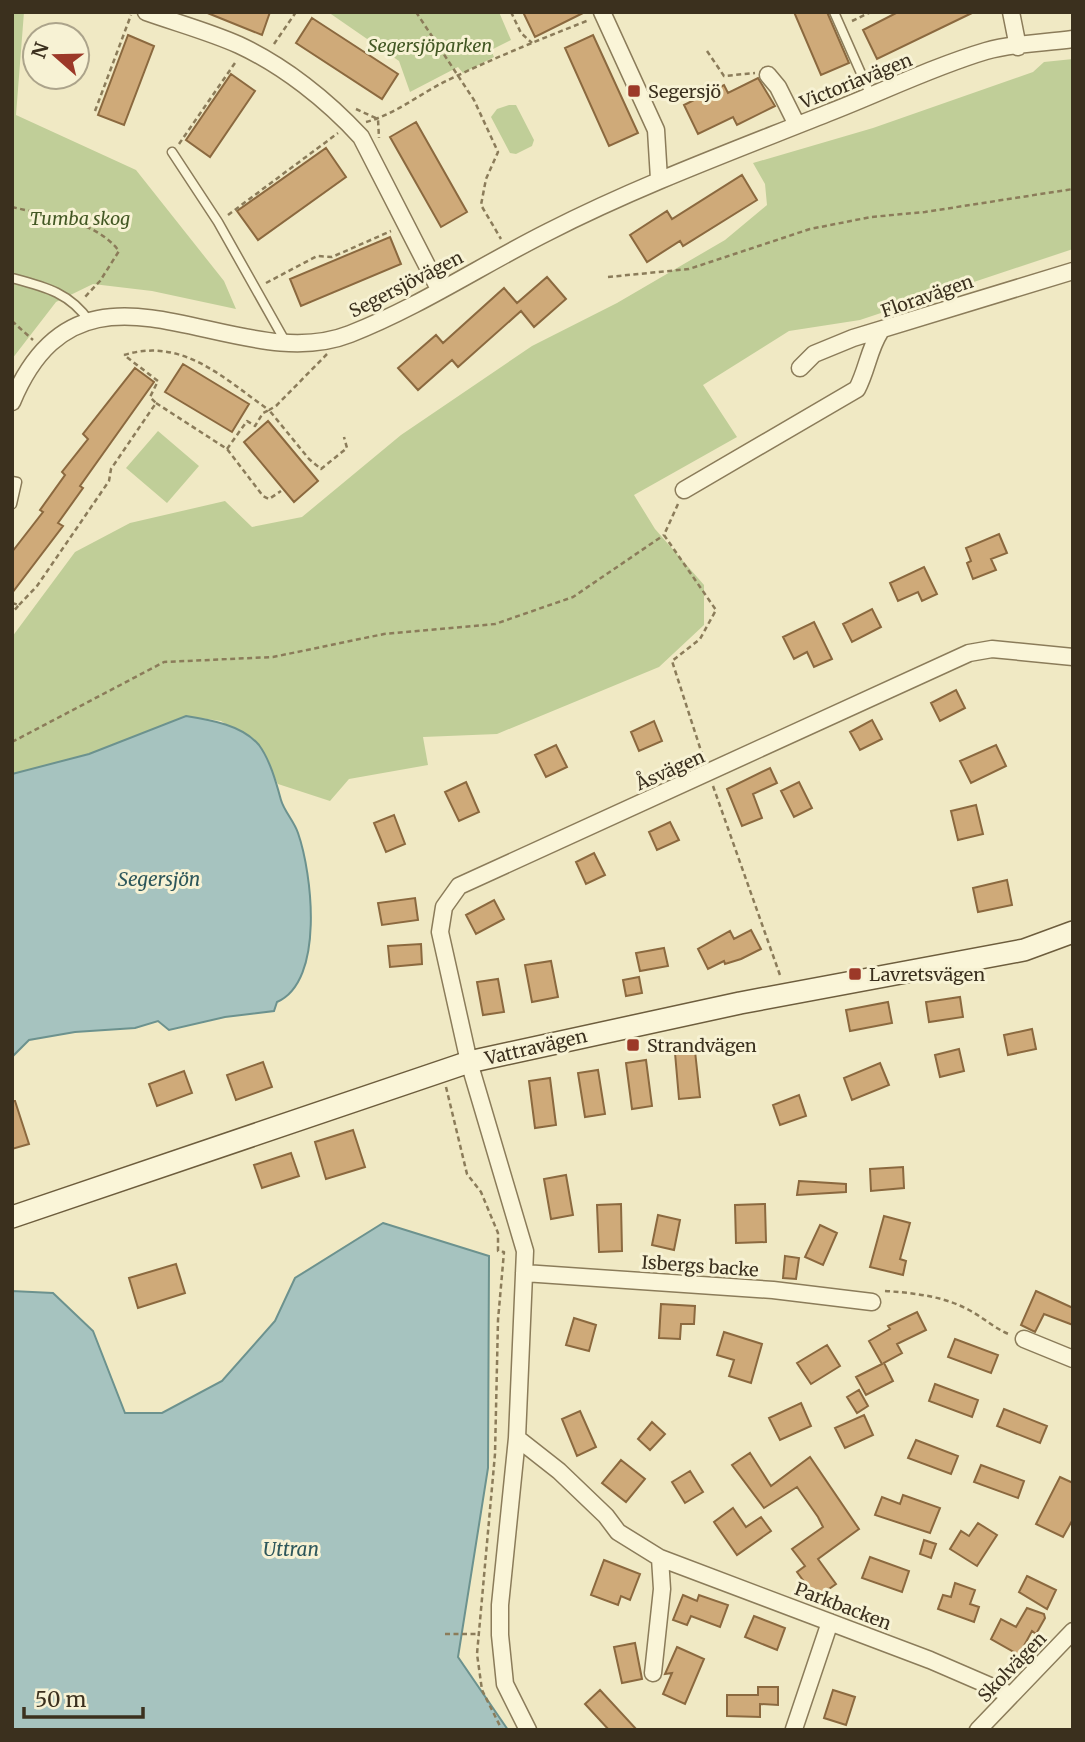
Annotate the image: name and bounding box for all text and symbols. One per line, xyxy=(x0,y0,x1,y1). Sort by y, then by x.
north arrow xyxy=(21,21,91,91)
park label: Segersjöparken xyxy=(368,34,492,57)
text: N xyxy=(26,39,54,61)
street label: Victoriavägen xyxy=(796,48,916,114)
place label: Segersjö xyxy=(648,80,721,103)
marker: Segersjö xyxy=(626,83,642,99)
park label: Tumba skog xyxy=(30,207,130,230)
street label: Segersjövägen xyxy=(345,245,467,323)
street label: Floravägen xyxy=(878,269,976,323)
street label: Åsvägen xyxy=(631,745,708,796)
water label: Segersjön xyxy=(118,867,200,891)
place label: Lavretsvägen xyxy=(869,963,985,986)
marker: Lavretsvägen xyxy=(847,966,863,982)
street label: Vattravägen xyxy=(482,1024,589,1070)
place label: Strandvägen xyxy=(647,1034,757,1057)
marker: Strandvägen xyxy=(625,1037,641,1053)
street label: Isbergs backe xyxy=(641,1250,759,1282)
water label: Uttran xyxy=(263,1537,319,1561)
street label: Parkbacken xyxy=(791,1577,895,1635)
street label: Skolvägen xyxy=(973,1627,1051,1707)
scale bar xyxy=(24,1676,144,1720)
text: 50 m xyxy=(35,1686,86,1713)

